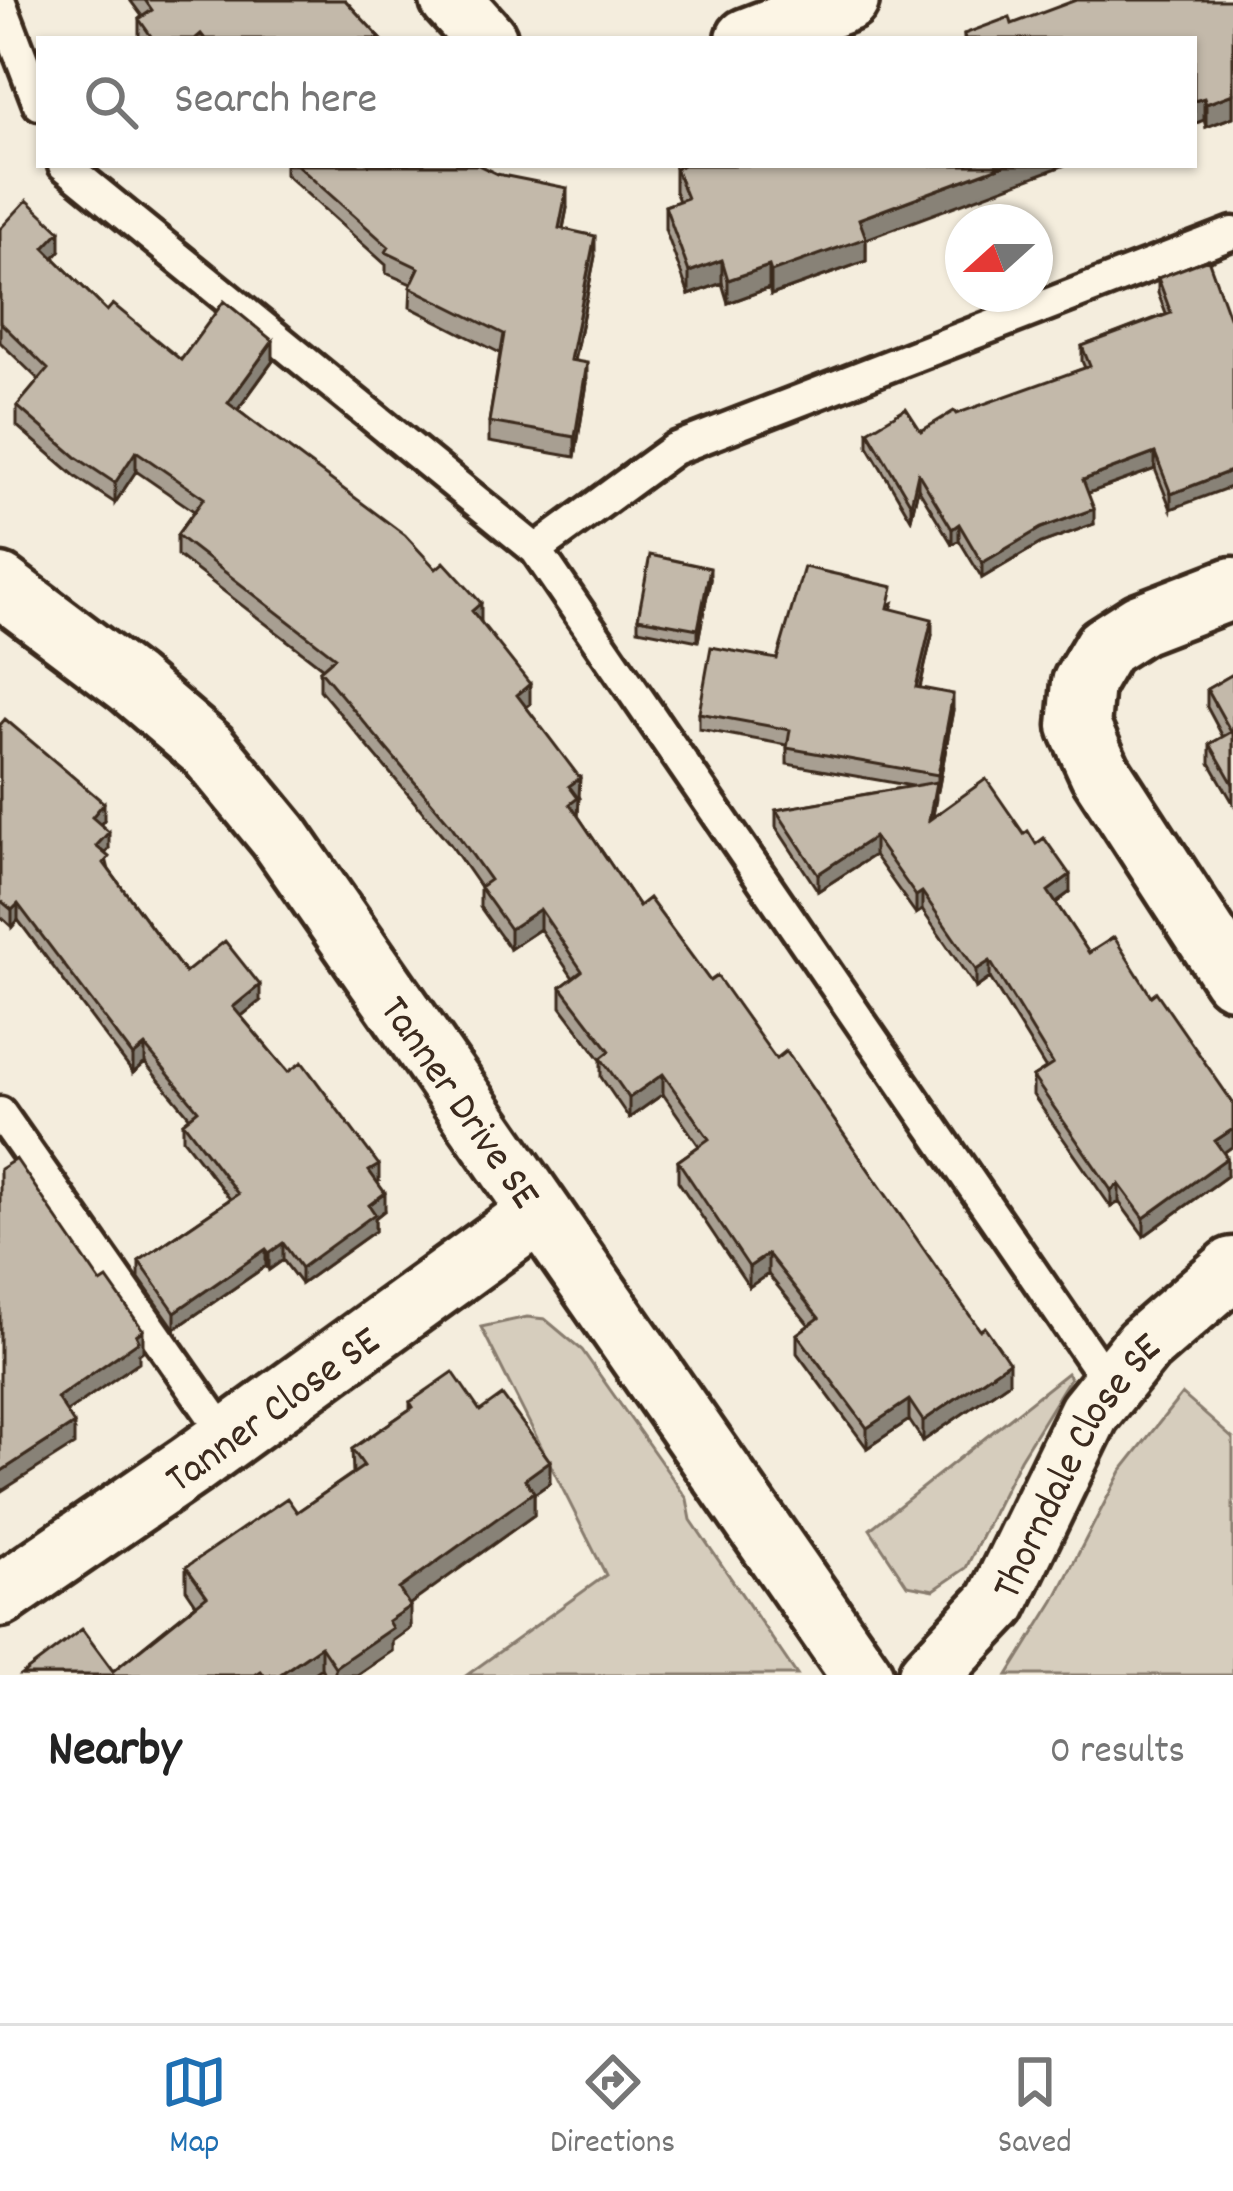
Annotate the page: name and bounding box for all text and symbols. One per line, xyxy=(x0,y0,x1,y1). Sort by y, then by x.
search box xyxy=(36,36,1197,168)
icon: search xyxy=(78,69,144,135)
text: Search here xyxy=(174,70,377,134)
north arrow xyxy=(945,204,1053,312)
street label: Tanner Drive SE xyxy=(362,986,552,1223)
street label: Tanner Close SE xyxy=(155,1315,394,1511)
street label: Thorndale Close SE xyxy=(980,1321,1176,1611)
text: Nearby xyxy=(48,1717,181,1789)
text: 0 results xyxy=(1050,1726,1185,1781)
tab: Map xyxy=(161,2049,227,2168)
tab: Directions xyxy=(550,2049,675,2168)
tab: Saved xyxy=(998,2049,1072,2168)

